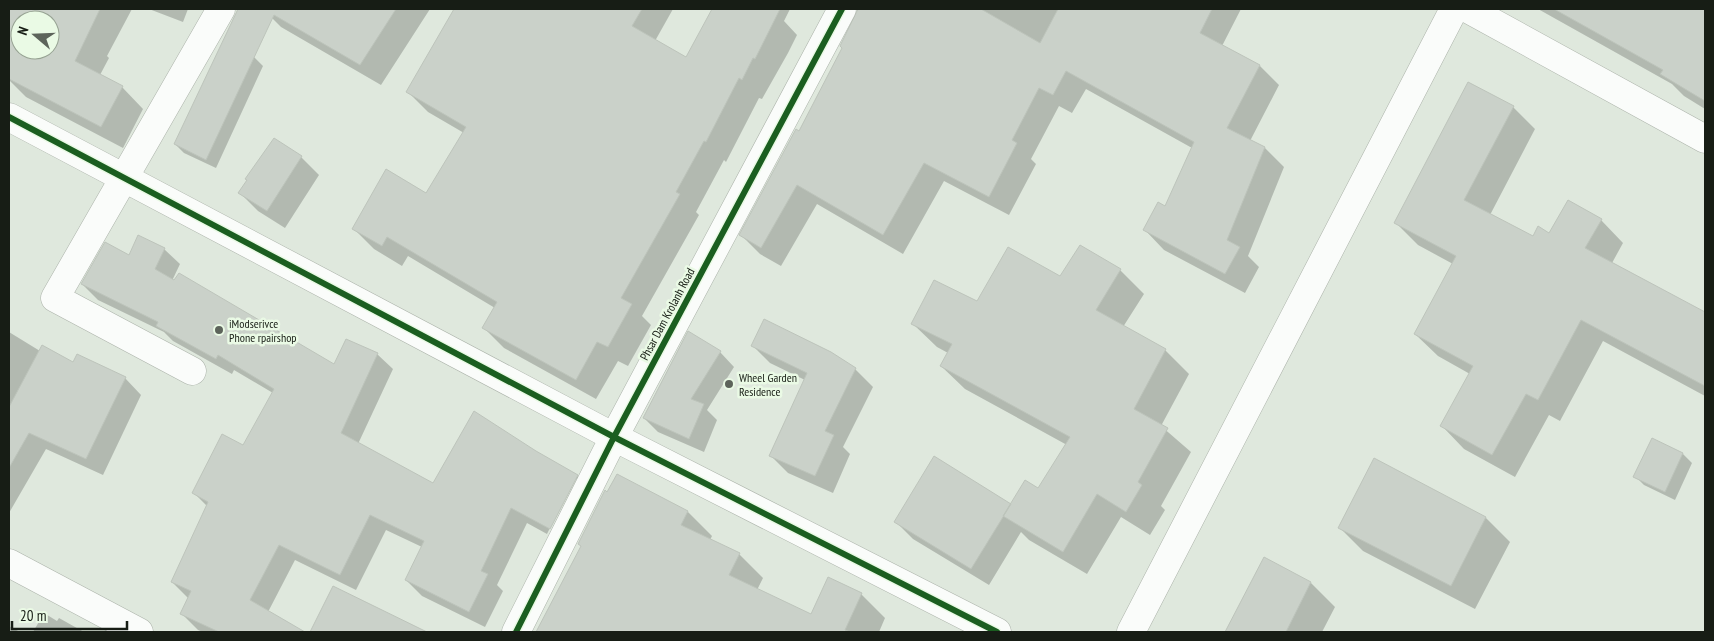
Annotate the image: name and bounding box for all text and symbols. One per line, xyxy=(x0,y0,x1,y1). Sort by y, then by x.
north arrow xyxy=(10,10,60,60)
text: N xyxy=(13,24,32,37)
street label: Phsar Dam Krolanh Road xyxy=(636,265,698,363)
place label: iModserivce Phone rpairshop xyxy=(229,316,297,345)
marker: iModserivce Phone rpairshop xyxy=(213,324,225,336)
place label: Wheel Garden Residence xyxy=(739,370,797,399)
marker: Wheel Garden Residence xyxy=(723,378,735,390)
scale bar xyxy=(12,598,128,630)
text: 20 m xyxy=(20,606,46,625)

